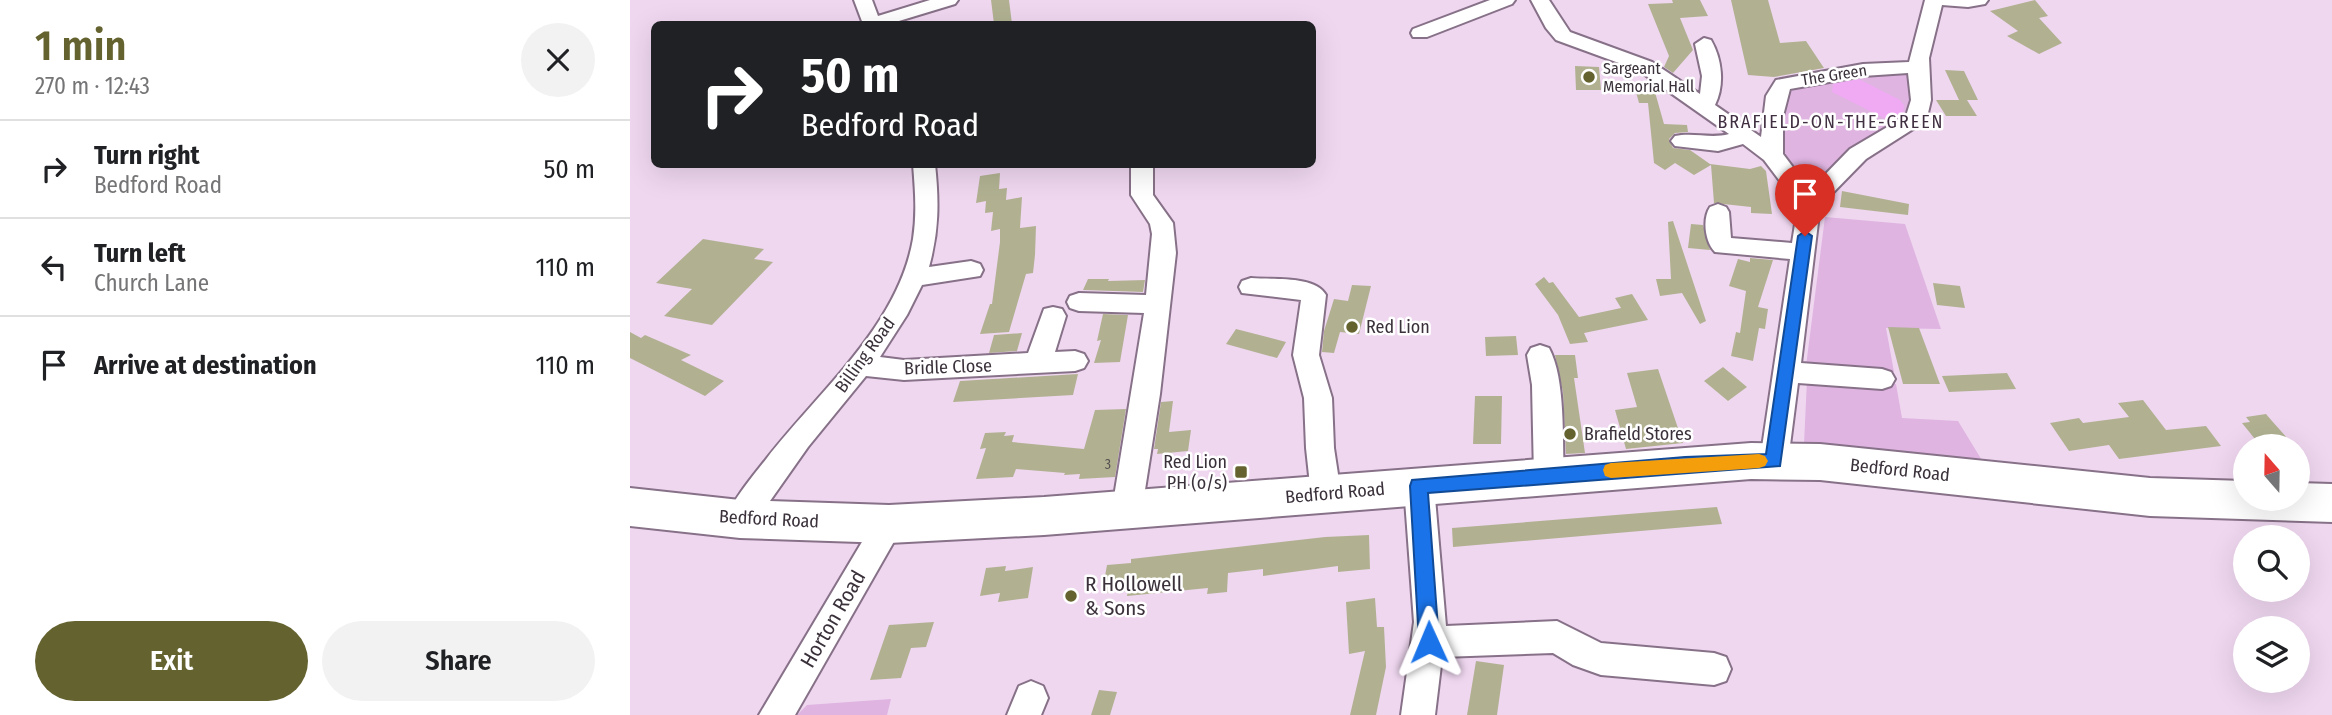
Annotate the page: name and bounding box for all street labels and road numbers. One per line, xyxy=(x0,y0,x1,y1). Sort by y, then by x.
street label: The Green xyxy=(1800,60,1868,90)
street label: Billing Road xyxy=(830,313,900,397)
street label: Bridle Close xyxy=(904,354,992,380)
street label: Bedford Road xyxy=(1849,454,1951,486)
street label: Bedford Road xyxy=(1284,478,1386,508)
street label: Bedford Road xyxy=(718,505,820,533)
street label: Horton Road xyxy=(795,566,871,672)

